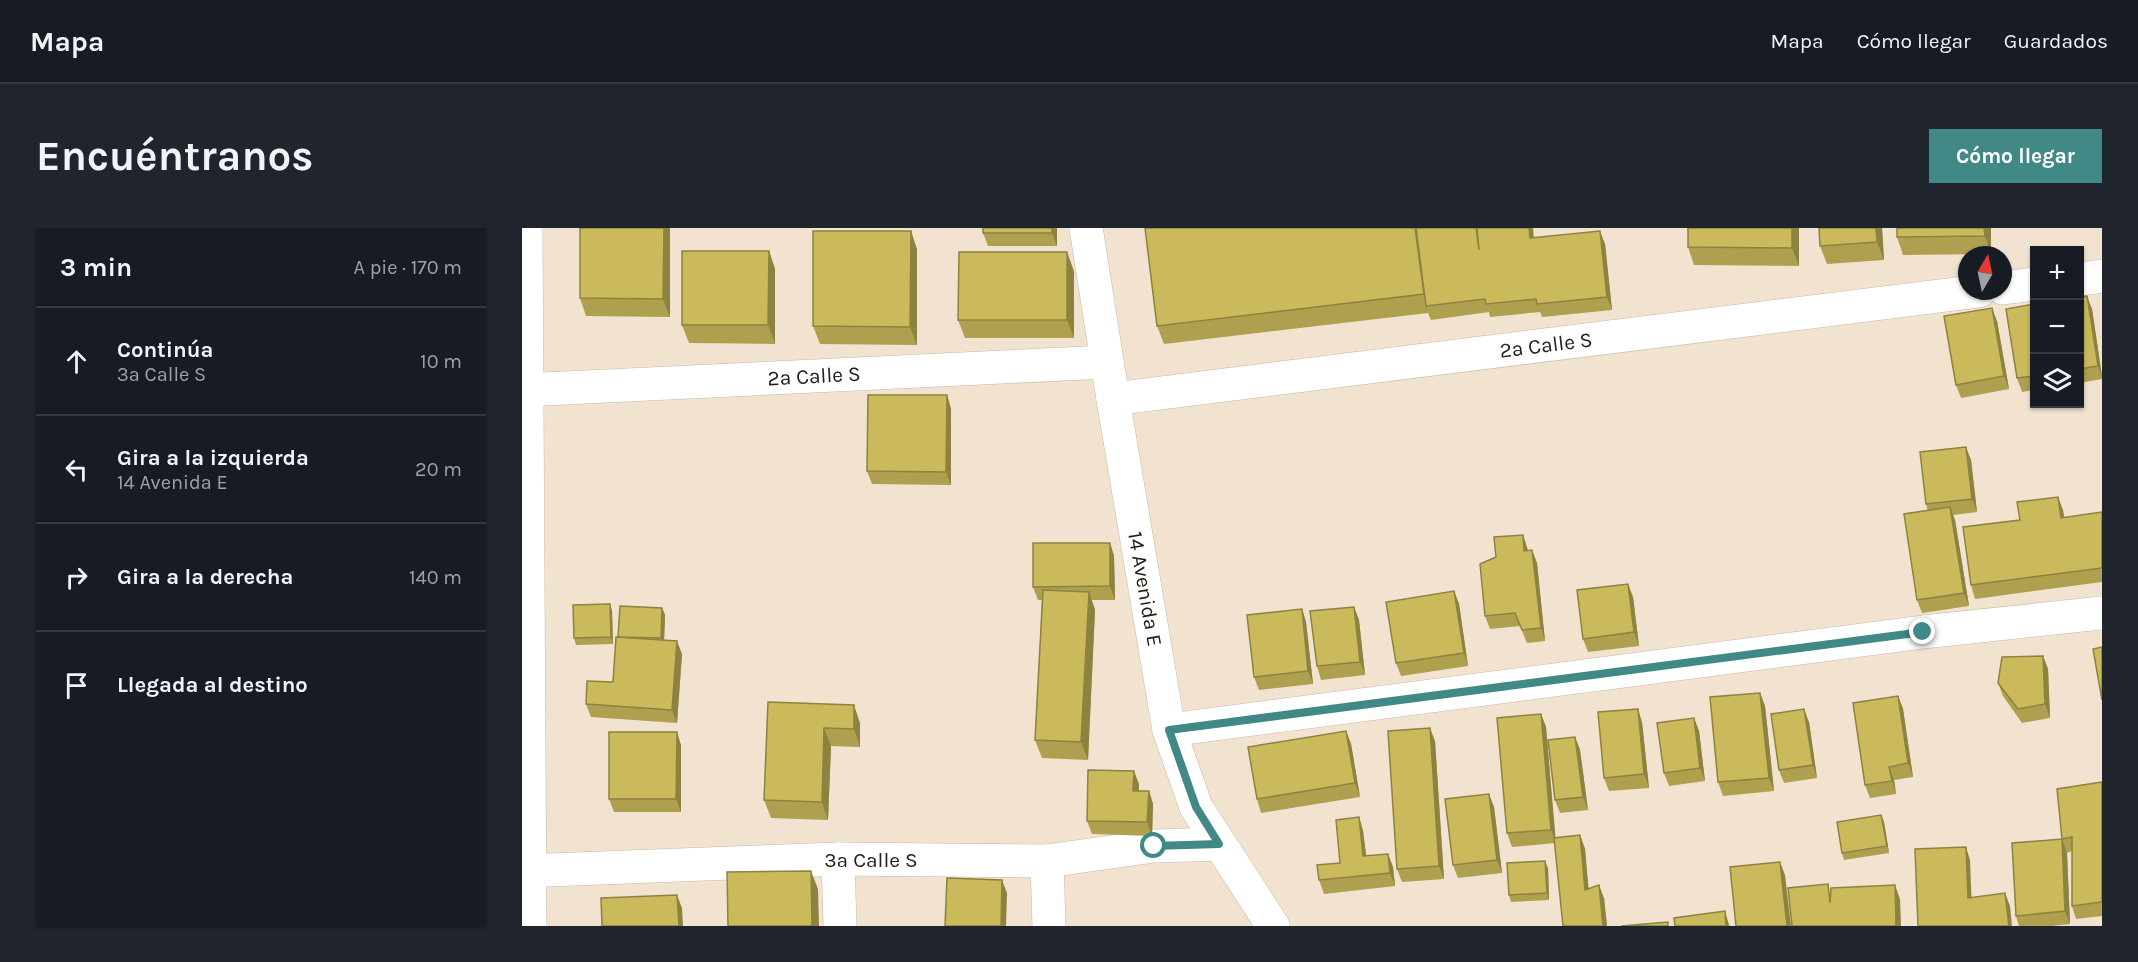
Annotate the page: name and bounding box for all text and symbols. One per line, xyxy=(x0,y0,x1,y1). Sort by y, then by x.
text: Mapa xyxy=(30,25,104,58)
text: Mapa xyxy=(1770,29,1824,53)
text: Cómo llegar xyxy=(1857,29,1971,53)
text: Guardados xyxy=(2004,29,2108,53)
button: Cómo llegar xyxy=(1929,129,2102,183)
text: Encuéntranos xyxy=(36,131,314,181)
north arrow xyxy=(1958,246,2012,300)
map controls xyxy=(2030,246,2084,408)
button: + xyxy=(2030,246,2084,300)
text: 3 min xyxy=(60,252,132,283)
text: A pie · 170 m xyxy=(353,256,462,279)
button: − xyxy=(2030,300,2084,354)
street label: 2a Calle S xyxy=(1498,327,1594,363)
text: Continúa xyxy=(117,337,213,363)
icon: ahead xyxy=(60,345,93,378)
text: 10 m xyxy=(420,350,462,373)
button: layers xyxy=(2030,354,2084,408)
street label: 2a Calle S xyxy=(767,362,861,390)
text: 3a Calle S xyxy=(117,363,206,386)
text: Gira a la izquierda xyxy=(117,445,309,471)
icon: left xyxy=(60,453,93,486)
text: 20 m xyxy=(415,458,462,481)
text: 14 Avenida E xyxy=(117,471,228,494)
street label: 14 Avenida E xyxy=(1123,530,1167,648)
icon: right xyxy=(60,561,93,594)
text: Gira a la derecha xyxy=(117,564,293,590)
text: 140 m xyxy=(409,566,462,589)
route end xyxy=(1909,618,1935,644)
icon: arrive xyxy=(60,669,93,702)
text: Llegada al destino xyxy=(117,672,308,698)
route start xyxy=(1140,832,1166,858)
street label: 3a Calle S xyxy=(824,848,918,872)

